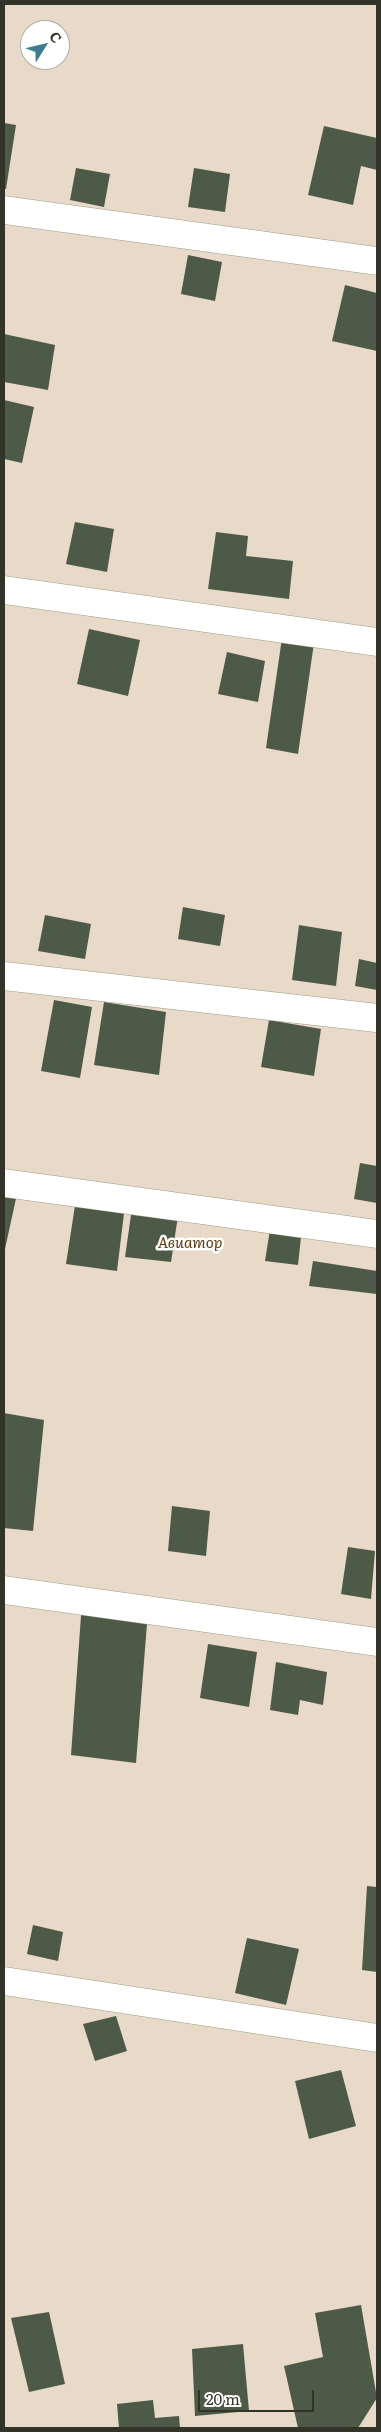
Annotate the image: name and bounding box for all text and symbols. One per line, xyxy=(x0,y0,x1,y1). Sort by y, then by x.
north arrow xyxy=(20,20,70,70)
text: С xyxy=(45,27,67,47)
park label: Авиатор xyxy=(158,1235,222,1253)
scale bar xyxy=(201,2380,317,2412)
text: 20 m xyxy=(206,2387,240,2410)

